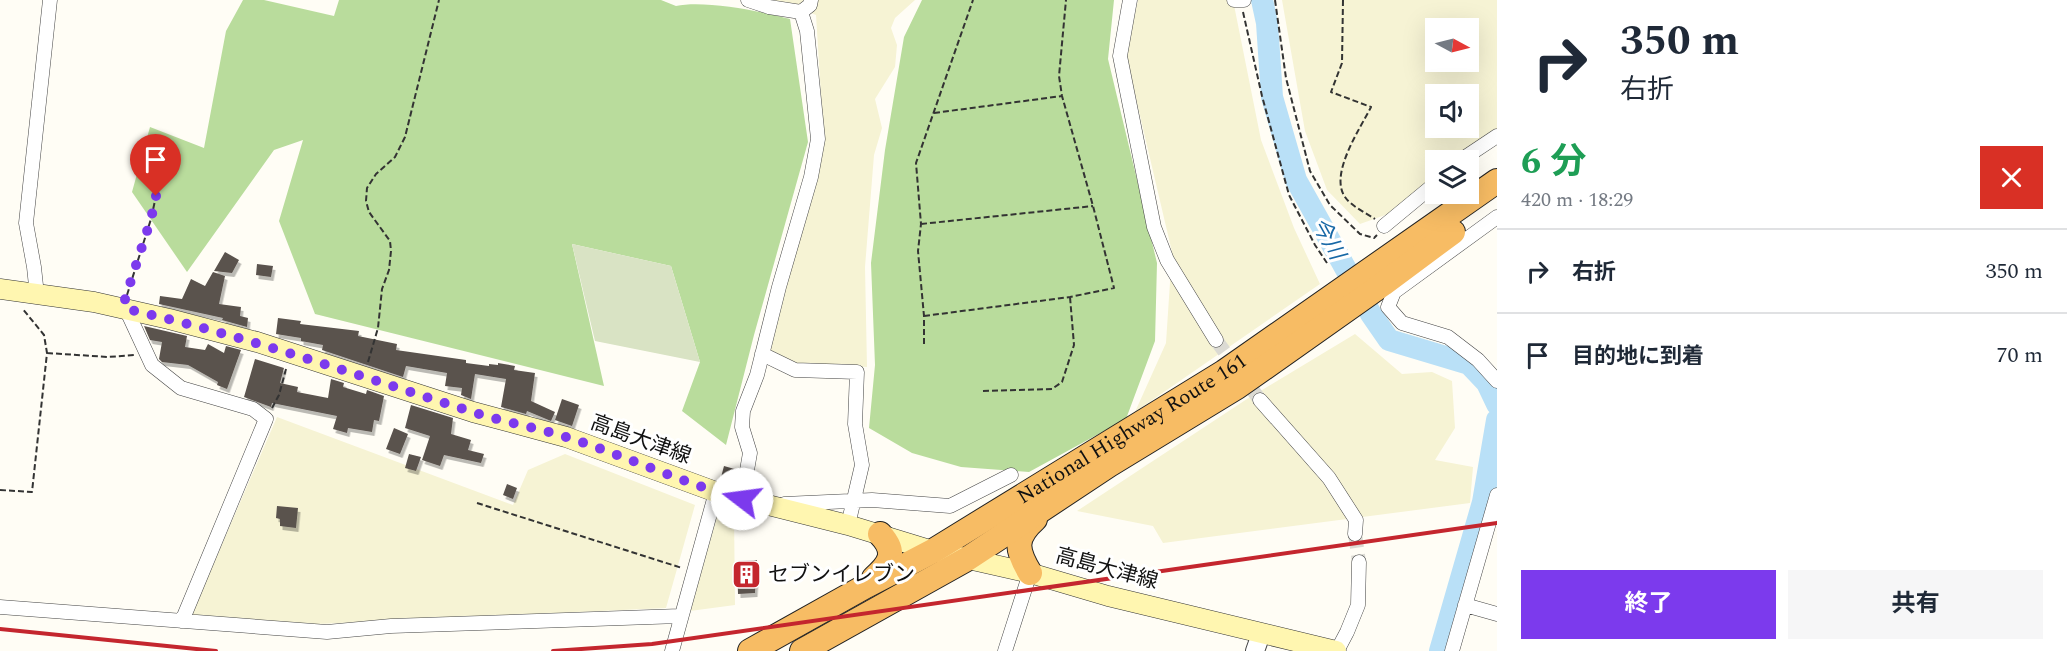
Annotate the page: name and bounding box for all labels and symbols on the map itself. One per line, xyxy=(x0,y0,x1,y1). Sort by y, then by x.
north arrow xyxy=(1425,18,1479,72)
pin xyxy=(130,134,181,196)
water label: 今川 xyxy=(1303,211,1354,268)
street label: National Highway Route 161 xyxy=(1011,346,1254,513)
street label: 高島大津線 xyxy=(586,407,695,473)
position arrow xyxy=(710,467,774,531)
street label: 高島大津線 xyxy=(1052,540,1162,598)
building icon: セブンイレブン xyxy=(731,558,763,590)
place label: セブンイレブン xyxy=(768,559,915,591)

